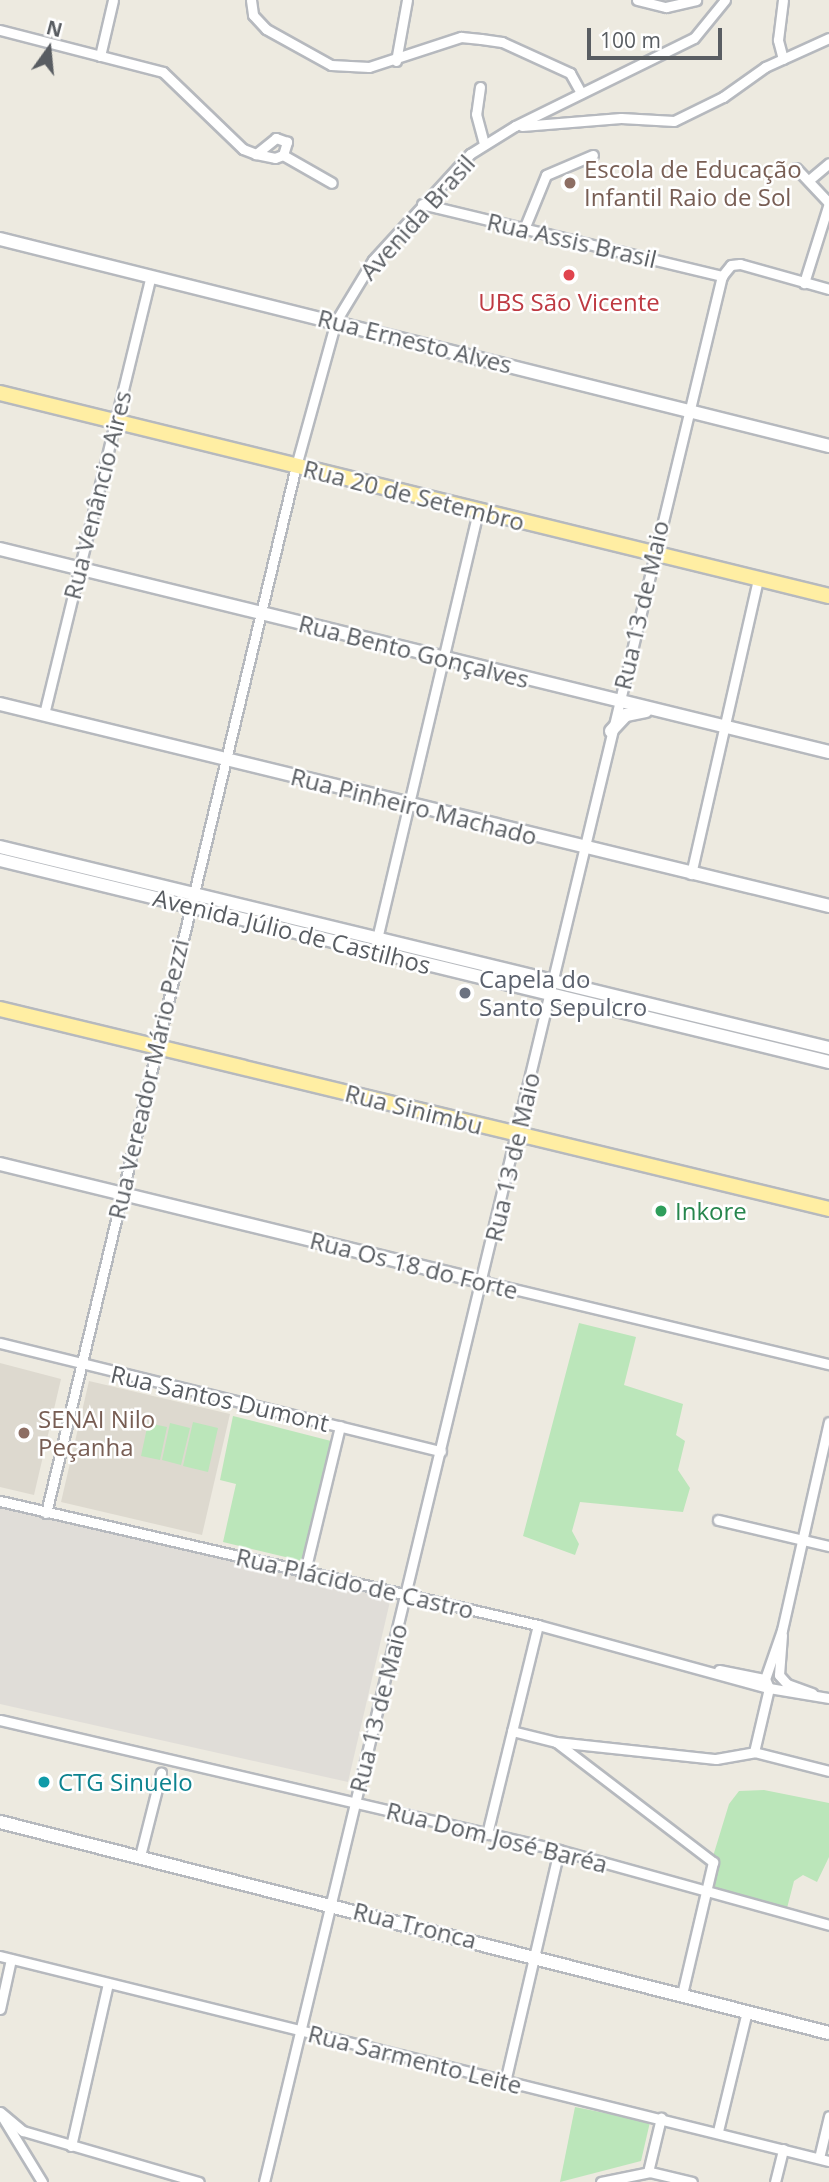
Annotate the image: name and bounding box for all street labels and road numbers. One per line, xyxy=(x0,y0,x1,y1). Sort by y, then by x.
street label: Avenida Brasil xyxy=(353,149,481,285)
street label: Rua Assis Brasil xyxy=(484,207,660,273)
street label: Rua Ernesto Alves xyxy=(315,303,515,379)
street label: Rua Venâncio Aires xyxy=(57,388,137,602)
street label: Rua 20 de Setembro xyxy=(300,454,528,536)
street label: Rua 13 de Maio xyxy=(608,518,674,692)
street label: Rua Bento Gonçalves xyxy=(296,608,532,694)
street label: Rua Pinheiro Machado xyxy=(288,761,540,851)
street label: Avenida Júlio de Castilhos xyxy=(150,883,434,979)
street label: Rua Vereador Mário Pezzi xyxy=(102,936,194,1222)
street label: Rua 13 de Maio xyxy=(479,1070,545,1244)
street label: Rua Sinimbu xyxy=(342,1078,486,1140)
street label: Rua Os 18 do Forte xyxy=(307,1225,521,1305)
street label: Rua Santos Dumont xyxy=(108,1359,332,1437)
street label: Rua Plácido de Castro xyxy=(233,1542,477,1624)
street label: Rua 13 de Maio xyxy=(343,1621,413,1795)
street label: Rua Dom José Baréa xyxy=(383,1796,611,1878)
street label: Rua Tronca xyxy=(350,1896,480,1954)
street label: Rua Sarmento Leite xyxy=(305,2019,525,2099)

